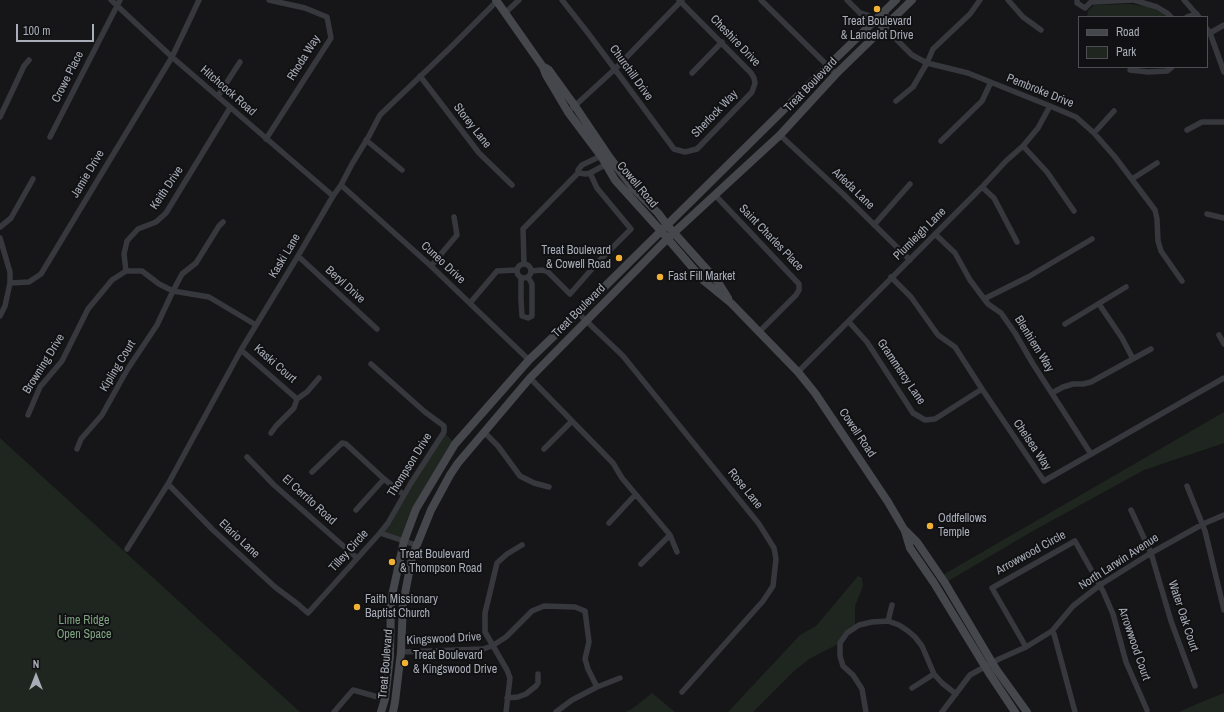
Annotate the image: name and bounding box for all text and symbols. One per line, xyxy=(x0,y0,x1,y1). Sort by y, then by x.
marker: Treat Boulevard & Lancelot Drive xyxy=(872,4,882,14)
street label: Cheshire Drive xyxy=(707,12,763,70)
place label: Treat Boulevard & Lancelot Drive xyxy=(841,15,913,43)
scale bar xyxy=(18,16,96,42)
legend xyxy=(1078,16,1208,68)
text: 100 m xyxy=(23,23,50,39)
text: Road xyxy=(1116,24,1140,40)
street label: Rhoda Way xyxy=(284,33,324,83)
street label: Churchill Drive xyxy=(606,42,656,104)
text: Park xyxy=(1116,44,1136,60)
street label: Crowe Place xyxy=(49,49,87,105)
street label: Treat Boulevard xyxy=(782,55,840,115)
street label: Hitchcock Road xyxy=(197,63,259,119)
street label: Pembroke Drive xyxy=(1004,71,1076,111)
street label: Sherlock Way xyxy=(689,87,741,141)
street label: Storey Lane xyxy=(450,101,494,151)
street label: Jamie Drive xyxy=(68,148,108,200)
street label: Cowell Road xyxy=(614,159,660,211)
street label: Keith Drive xyxy=(147,164,187,212)
street label: Arleda Lane xyxy=(829,165,877,213)
street label: Saint Charles Place xyxy=(736,202,806,274)
street label: Plumleigh Lane xyxy=(891,205,949,263)
street label: Kaski Lane xyxy=(266,231,304,281)
street label: Cuneo Drive xyxy=(418,239,468,287)
place label: Treat Boulevard & Cowell Road xyxy=(541,244,611,272)
marker: Treat Boulevard & Cowell Road xyxy=(614,253,624,263)
street label: Beryl Drive xyxy=(322,263,368,307)
place label: Fast Fill Market xyxy=(668,270,735,284)
marker: Fast Fill Market xyxy=(655,272,665,282)
street label: Treat Boulevard xyxy=(549,281,609,341)
street label: Blenhiem Way xyxy=(1011,313,1057,375)
street label: Browning Drive xyxy=(20,331,68,397)
street label: Grammercy Lane xyxy=(874,336,928,408)
street label: Kipling Court xyxy=(97,338,139,394)
street label: Kaski Court xyxy=(251,342,299,386)
street label: Cowell Road xyxy=(835,406,879,460)
street label: Chelsea Way xyxy=(1010,417,1054,473)
street label: Thompson Drive xyxy=(385,430,435,500)
street label: Rose Lane xyxy=(724,466,766,512)
street label: El Cerrito Road xyxy=(279,472,339,528)
place label: Oddfellows Temple xyxy=(938,512,987,540)
street label: Elario Lane xyxy=(216,517,262,561)
marker: Oddfellows Temple xyxy=(925,521,935,531)
street label: Tilley Circle xyxy=(326,527,372,575)
street label: Arrowwood Circle xyxy=(994,528,1068,578)
street label: North Larwin Avenue xyxy=(1076,531,1162,593)
place label: Treat Boulevard & Thompson Road xyxy=(400,548,482,576)
marker: Treat Boulevard & Thompson Road xyxy=(387,557,397,567)
street label: Water Oak Court xyxy=(1165,579,1201,653)
place label: Faith Missionary Baptist Church xyxy=(365,593,438,621)
marker: Faith Missionary Baptist Church xyxy=(352,602,362,612)
street label: Arrowwood Court xyxy=(1115,606,1153,682)
park label: Lime Ridge Open Space xyxy=(57,614,111,642)
street label: Treat Boulevard xyxy=(376,629,396,699)
street label: Kingswood Drive xyxy=(406,630,482,648)
place label: Treat Boulevard & Kingswood Drive xyxy=(413,649,497,677)
north arrow xyxy=(16,656,56,696)
text: N xyxy=(33,657,39,671)
marker: Treat Boulevard & Kingswood Drive xyxy=(400,658,410,668)

